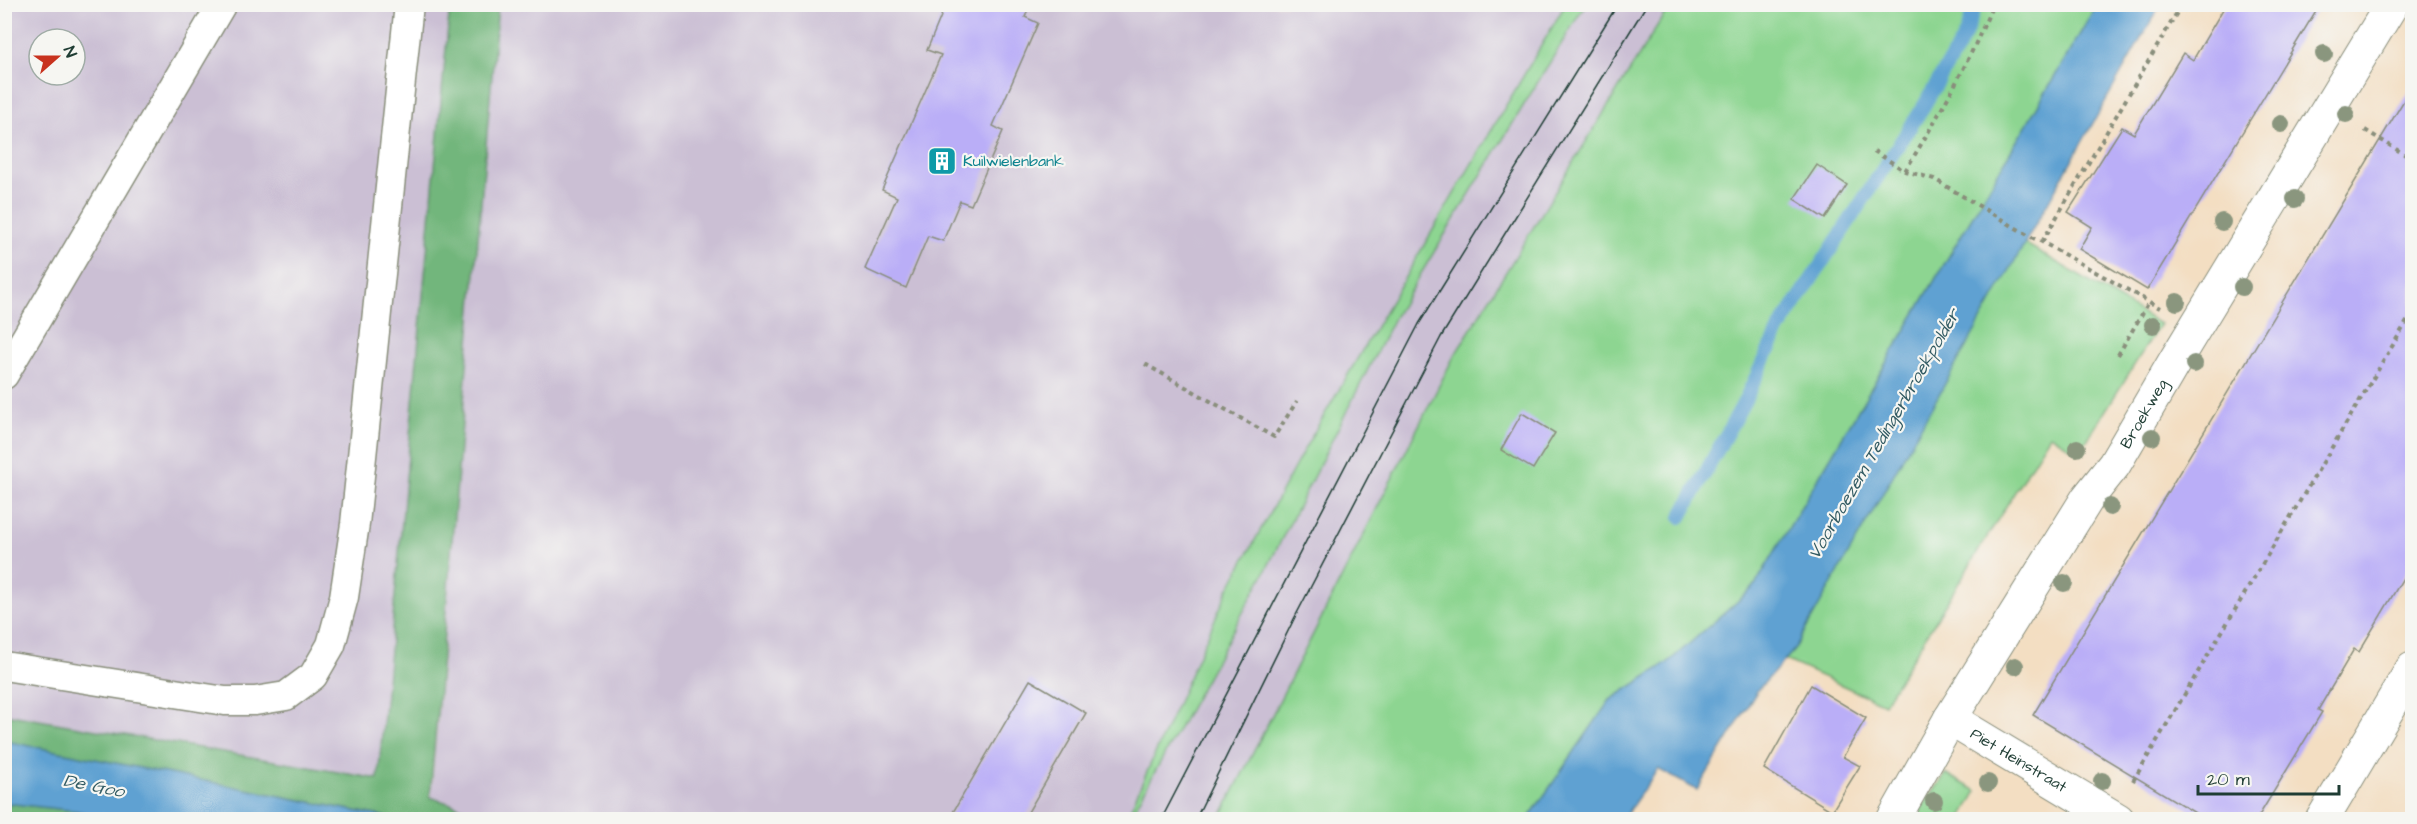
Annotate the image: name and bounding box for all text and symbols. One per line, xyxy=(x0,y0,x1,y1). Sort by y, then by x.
north arrow xyxy=(27,27,87,87)
text: N xyxy=(58,43,82,61)
building icon: Kuilwielenbank xyxy=(926,145,958,177)
place label: Kuilwielenbank xyxy=(963,150,1064,172)
water label: Voorboezem Tedingerbroekpolder xyxy=(1802,303,1968,564)
street label: Broekweg xyxy=(2115,375,2174,453)
street label: Piet Heinstraat xyxy=(1966,723,2071,798)
scale bar xyxy=(2198,758,2339,796)
text: 20 m xyxy=(2207,767,2250,792)
water label: De Goo xyxy=(62,768,128,804)

